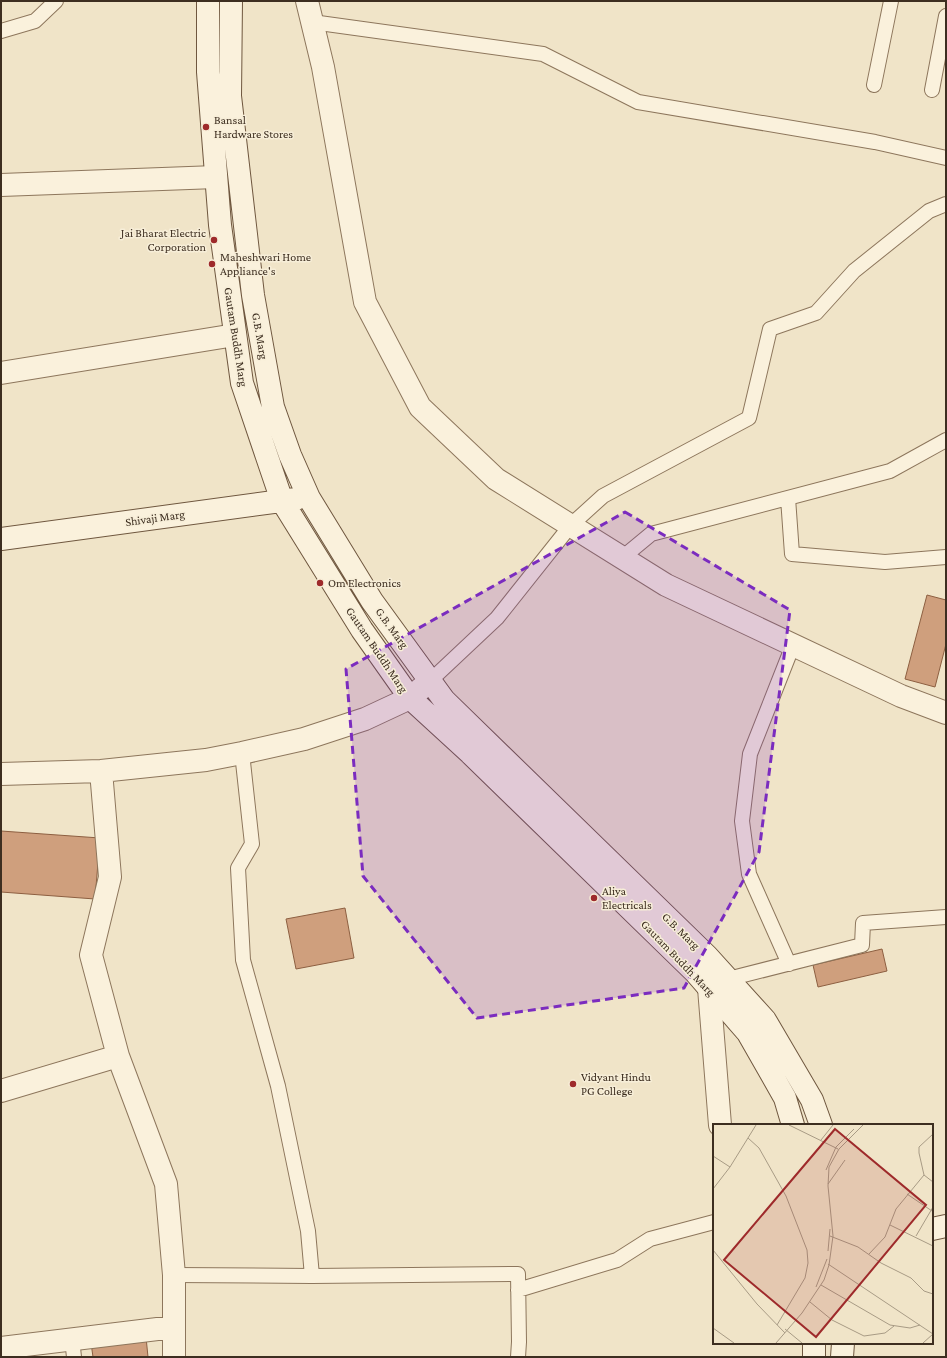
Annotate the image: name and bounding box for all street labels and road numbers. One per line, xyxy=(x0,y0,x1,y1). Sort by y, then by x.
street label: Gautam Buddh Marg xyxy=(221,286,251,388)
street label: G.B. Marg xyxy=(249,312,271,361)
street label: Shivaji Marg xyxy=(124,507,186,529)
street label: Gautam Buddh Marg xyxy=(343,604,411,696)
street label: G.B. Marg xyxy=(372,605,412,651)
street label: G.B. Marg xyxy=(659,910,703,953)
street label: Gautam Buddh Marg xyxy=(638,917,718,999)

